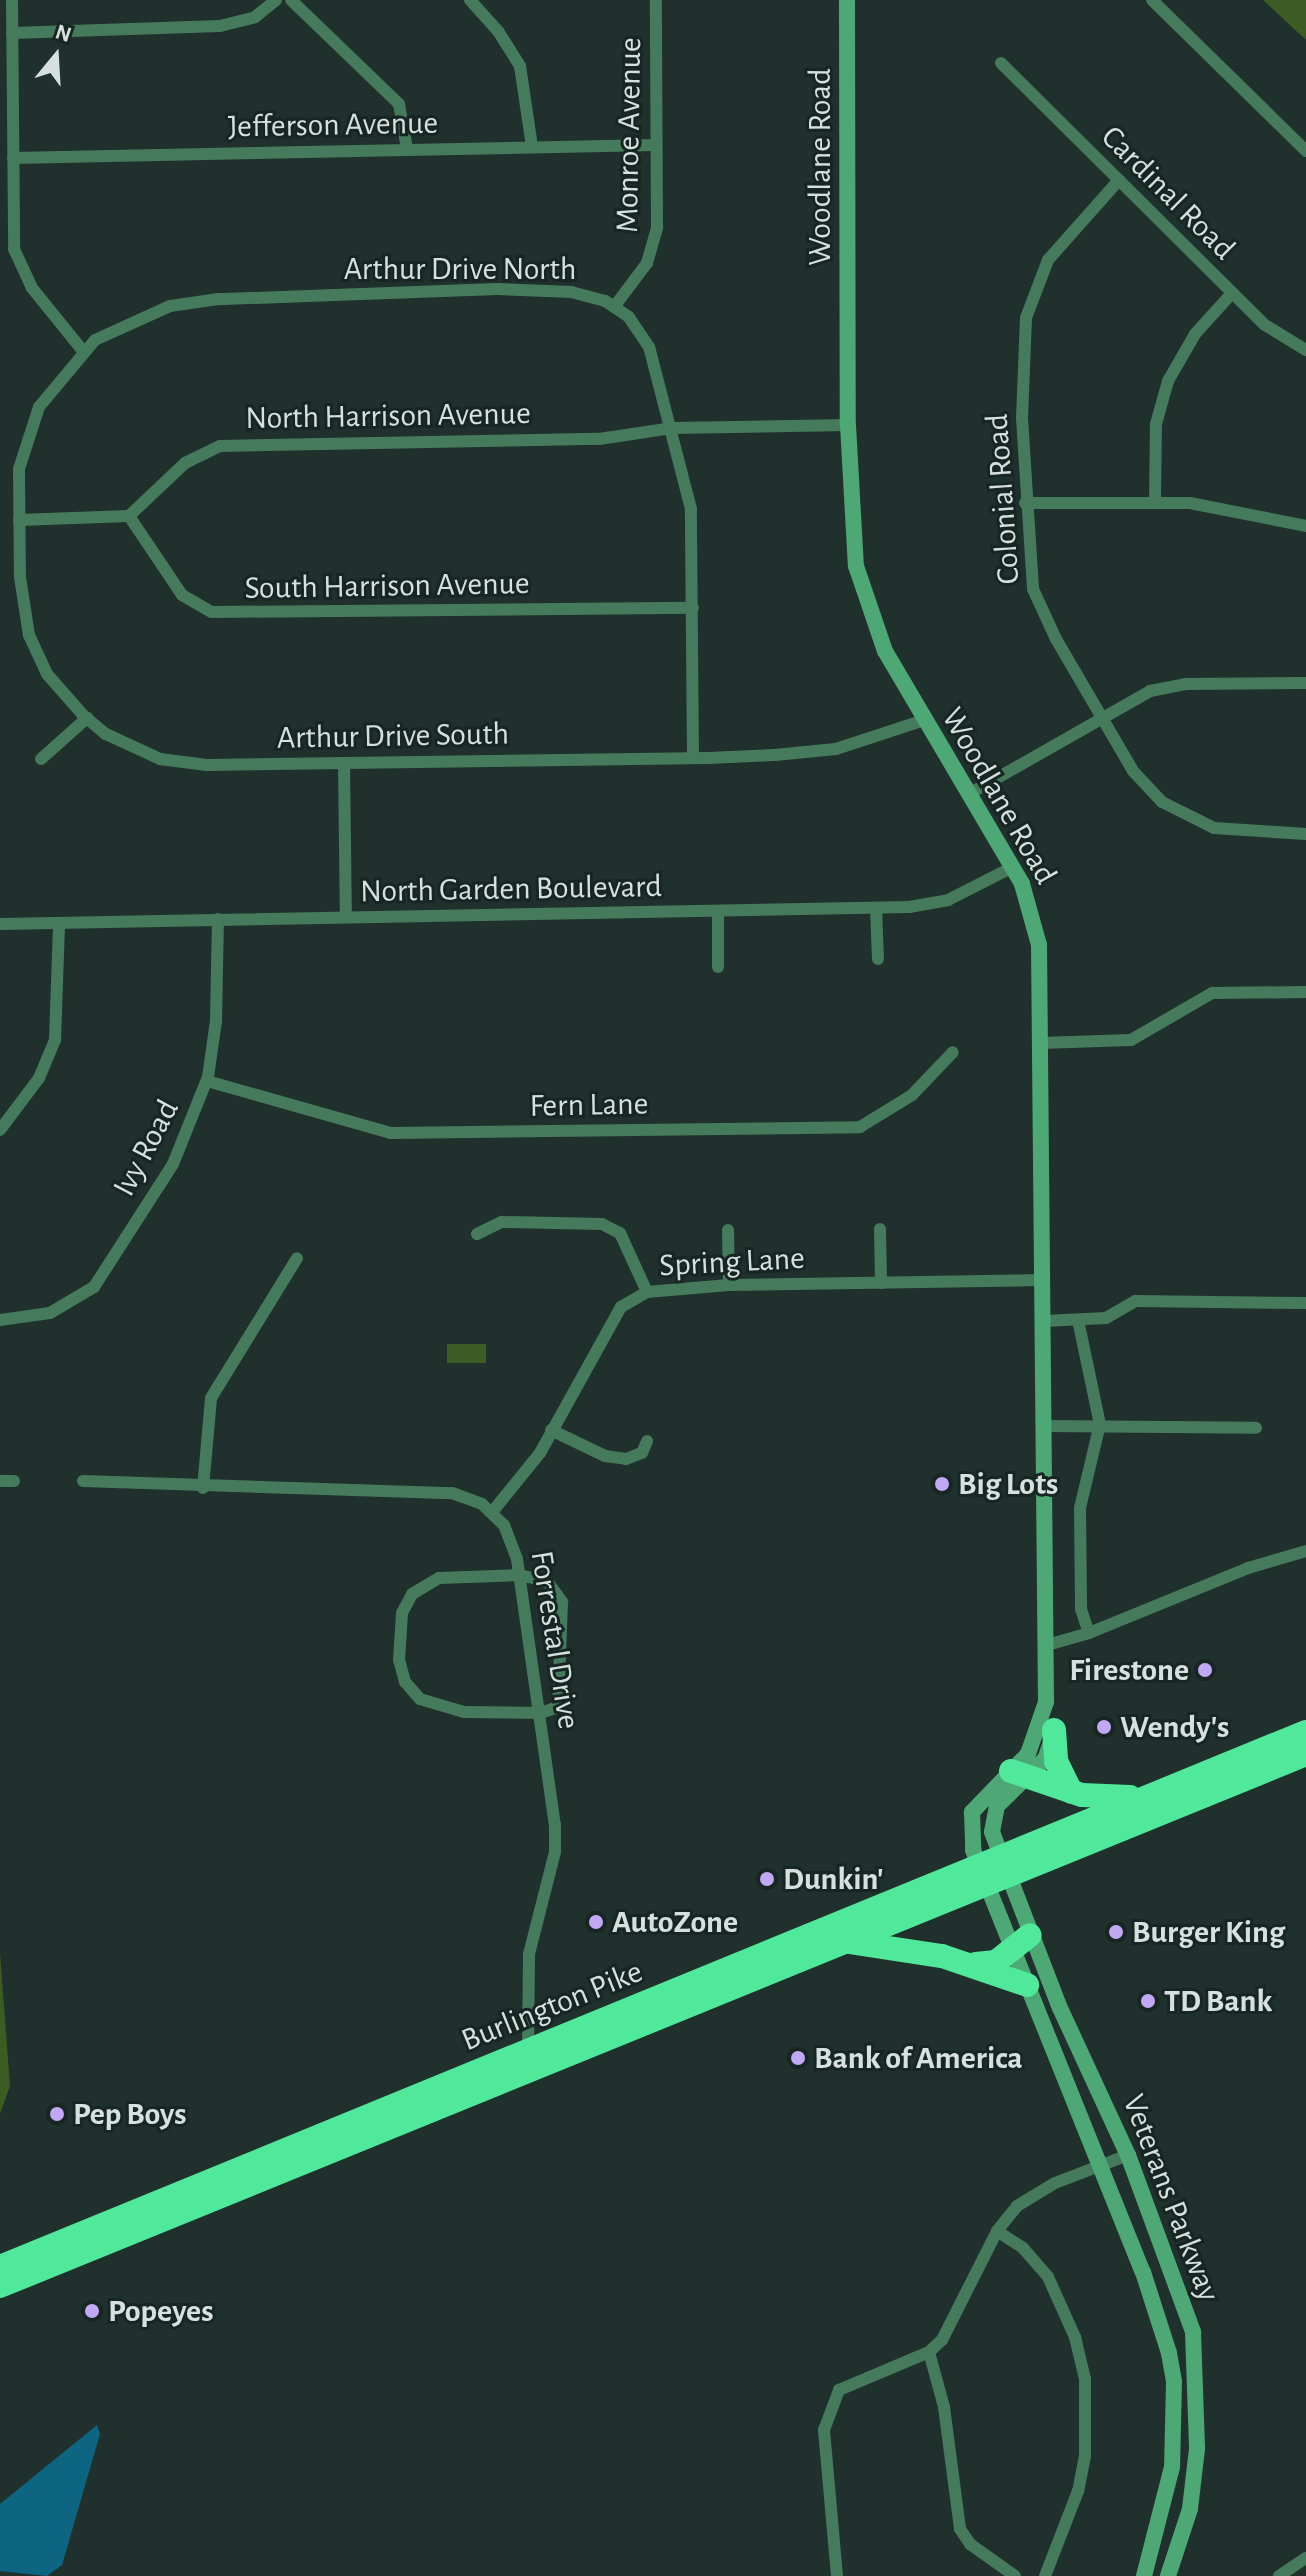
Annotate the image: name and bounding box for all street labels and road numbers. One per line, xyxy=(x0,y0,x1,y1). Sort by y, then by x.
street label: Monroe Avenue xyxy=(608,37,650,233)
street label: Woodlane Road xyxy=(801,68,839,266)
street label: Jefferson Avenue xyxy=(228,104,438,146)
street label: Cardinal Road xyxy=(1093,118,1243,268)
street label: Arthur Drive North xyxy=(344,250,576,288)
street label: North Harrison Avenue xyxy=(245,394,531,438)
street label: Colonial Road xyxy=(978,412,1028,586)
street label: South Harrison Avenue xyxy=(244,564,530,608)
street label: Woodlane Road xyxy=(933,701,1065,891)
street label: Arthur Drive South xyxy=(277,715,509,757)
street label: North Garden Boulevard xyxy=(360,867,662,911)
street label: Fern Lane xyxy=(529,1085,649,1125)
street label: Ivy Road xyxy=(105,1093,187,1203)
street label: Spring Lane xyxy=(658,1239,806,1285)
street label: Forrestal Drive xyxy=(522,1548,588,1732)
street label: Burlington Pike xyxy=(456,1952,648,2060)
street label: Veterans Parkway xyxy=(1114,2089,1228,2307)

